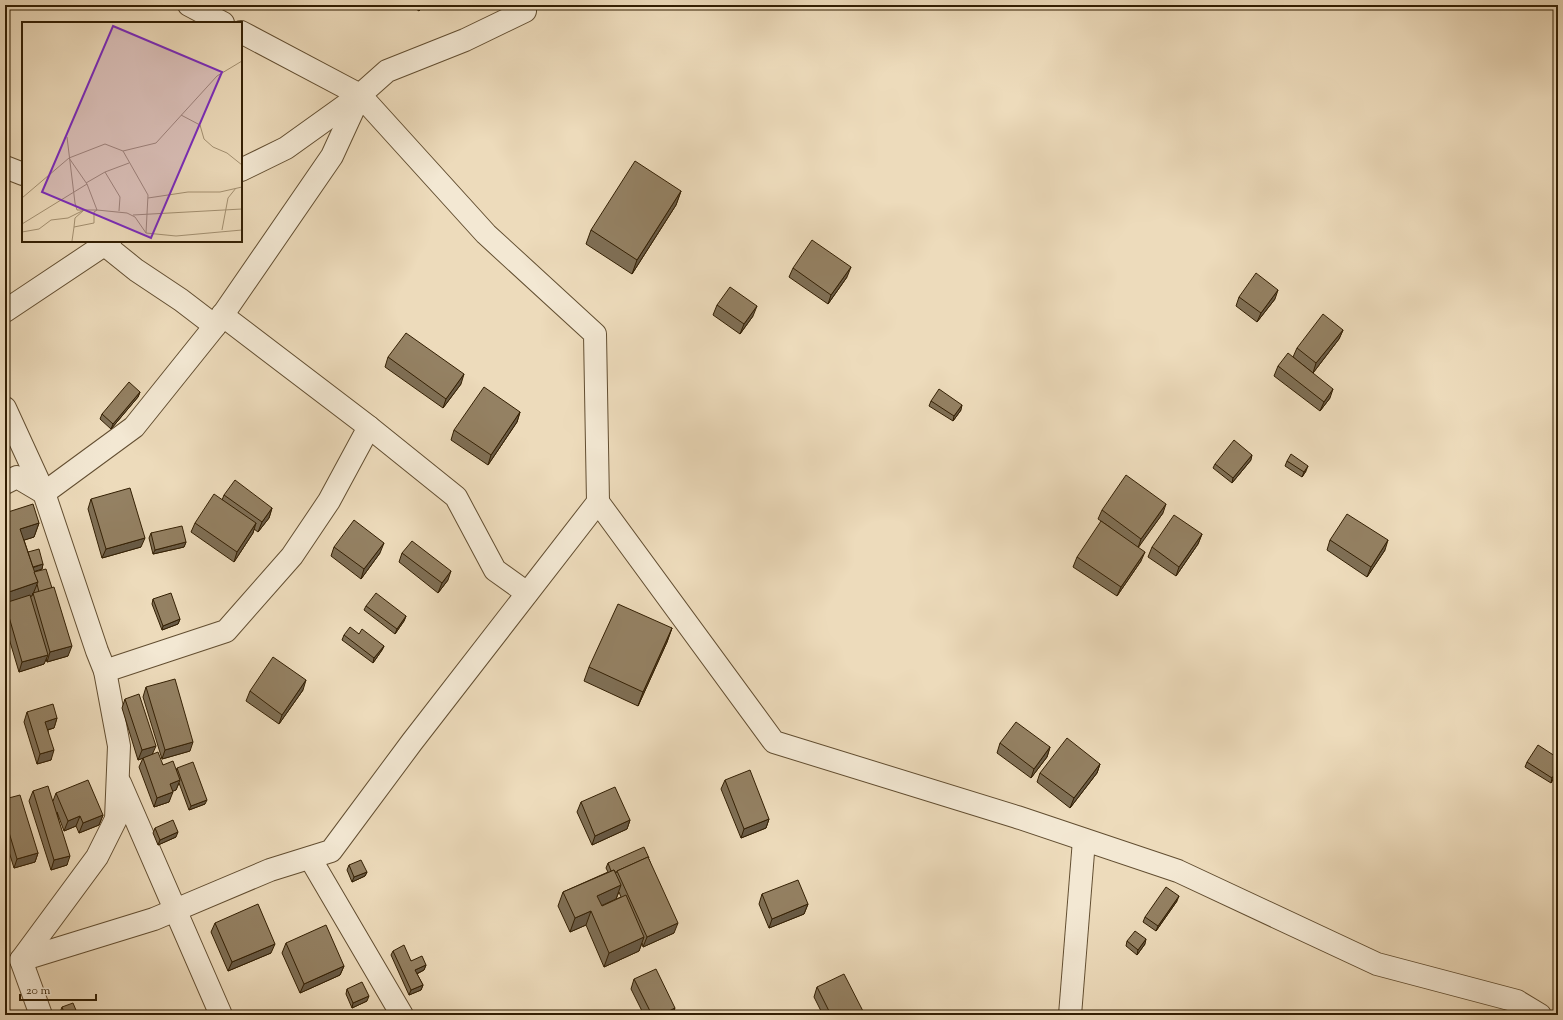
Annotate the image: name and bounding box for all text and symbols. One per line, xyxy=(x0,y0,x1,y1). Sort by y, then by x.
inset map xyxy=(22,22,242,242)
scale bar xyxy=(20,976,96,1002)
text: 20 m xyxy=(26,982,51,1000)

